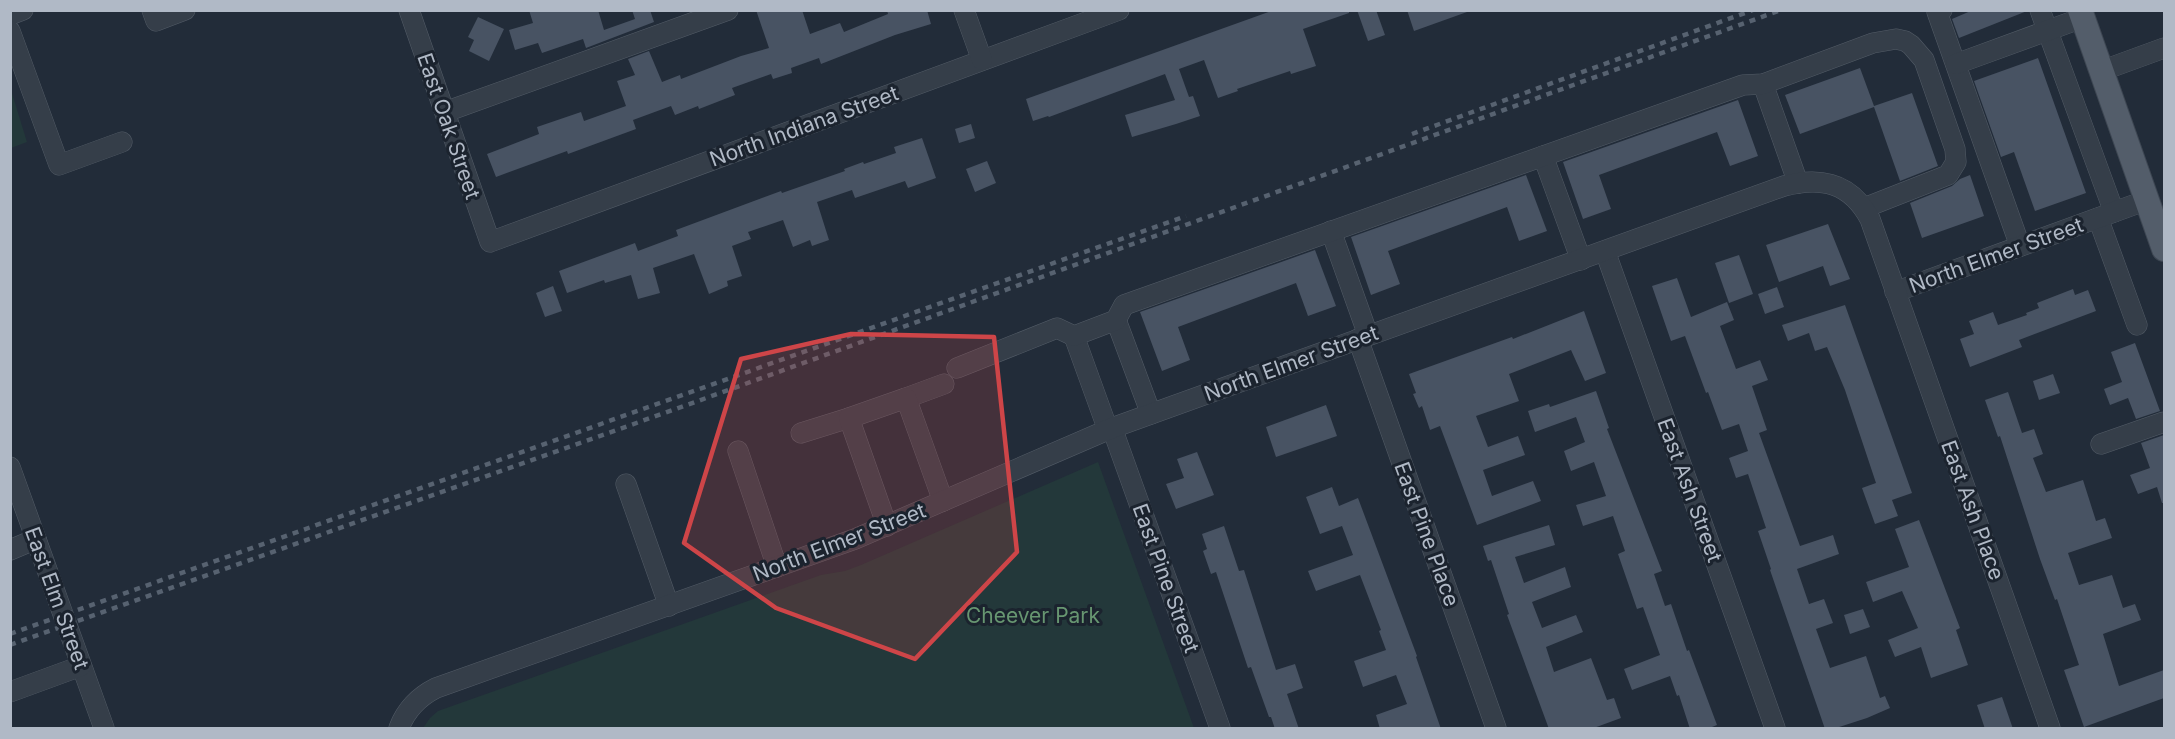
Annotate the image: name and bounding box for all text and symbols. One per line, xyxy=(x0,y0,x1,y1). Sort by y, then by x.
street label: East Oak Street xyxy=(412,50,486,202)
street label: North Indiana Street xyxy=(706,80,902,172)
street label: North Elmer Street xyxy=(1906,212,2086,298)
street label: North Elmer Street xyxy=(1201,320,1381,406)
street label: East Ash Street xyxy=(1652,415,1728,566)
street label: East Ash Place xyxy=(1936,437,2010,583)
street label: East Pine Place xyxy=(1389,458,1465,610)
street label: North Elmer Street xyxy=(749,497,929,587)
street label: East Pine Street xyxy=(1127,500,1205,656)
street label: East Elm Street xyxy=(20,523,94,673)
park label: Cheever Park xyxy=(966,603,1101,628)

